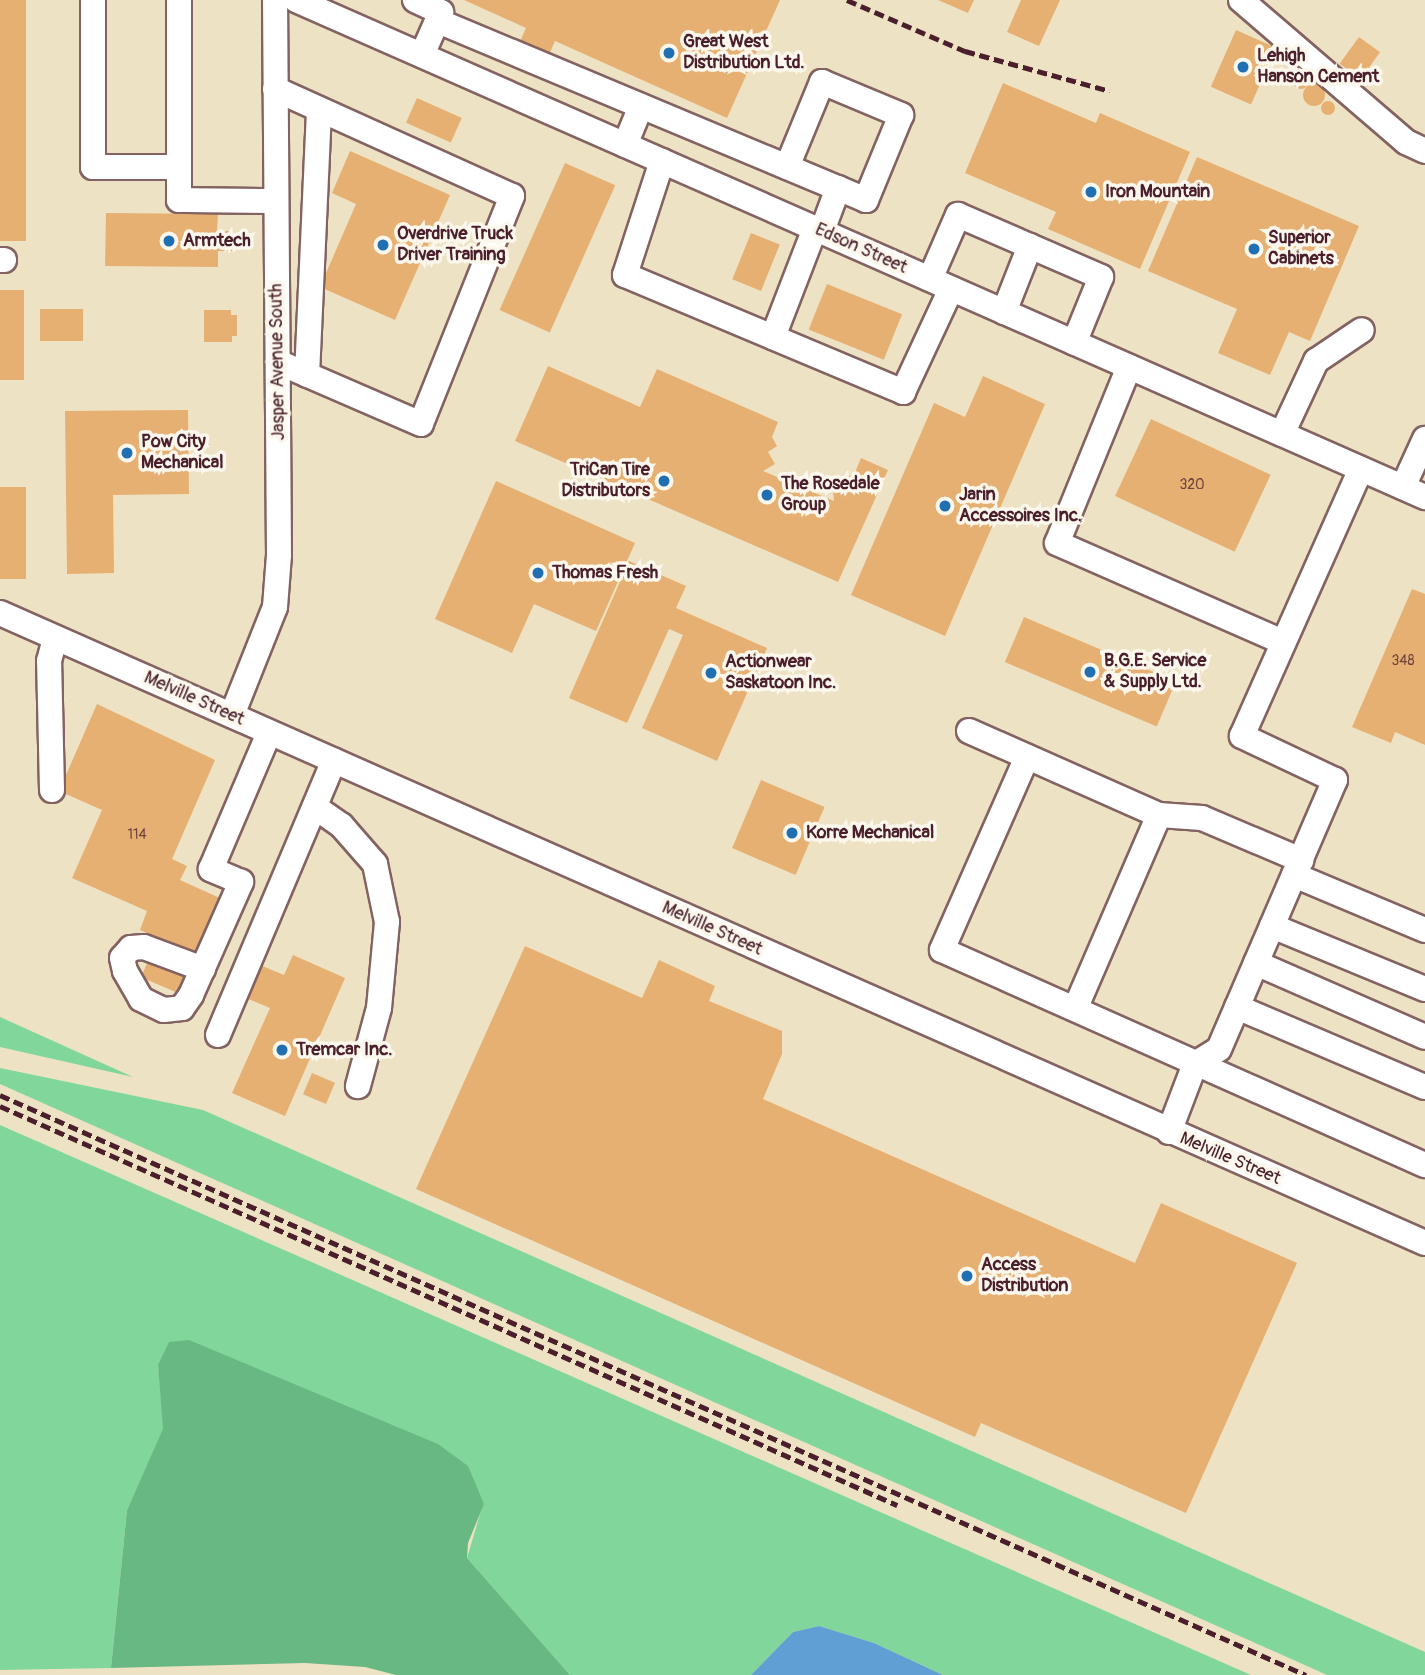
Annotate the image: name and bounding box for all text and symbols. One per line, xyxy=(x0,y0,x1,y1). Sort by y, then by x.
place label: Great West Distribution Ltd. xyxy=(683,32,805,74)
marker: Great West Distribution Ltd. xyxy=(661,45,677,61)
place label: Lehigh Hanson Cement xyxy=(1257,46,1379,88)
marker: Lehigh Hanson Cement xyxy=(1235,59,1251,75)
place label: Iron Mountain xyxy=(1105,181,1210,203)
marker: Iron Mountain xyxy=(1083,184,1099,200)
street label: Edson Street xyxy=(812,219,910,279)
place label: Overdrive Truck Driver Training xyxy=(397,224,513,266)
place label: Superior Cabinets xyxy=(1268,228,1334,270)
place label: Armtech xyxy=(183,230,251,252)
marker: Armtech xyxy=(161,233,177,249)
marker: Overdrive Truck Driver Training xyxy=(375,237,391,253)
marker: Superior Cabinets xyxy=(1246,241,1262,257)
street label: Jasper Avenue South xyxy=(266,283,290,441)
place label: Pow City Mechanical xyxy=(141,432,223,474)
marker: Pow City Mechanical xyxy=(119,445,135,461)
place label: TriCan Tire Distributors xyxy=(561,460,650,503)
marker: TriCan Tire Distributors xyxy=(656,473,672,489)
place label: The Rosedale Group xyxy=(781,474,880,516)
house number: 320 xyxy=(1179,477,1205,493)
place label: Jarin Accessoires Inc. xyxy=(959,485,1082,528)
marker: The Rosedale Group xyxy=(759,487,775,503)
marker: Jarin Accessoires Inc. xyxy=(937,498,953,514)
place label: Thomas Fresh xyxy=(552,562,658,584)
marker: Thomas Fresh xyxy=(530,565,546,581)
place label: B.G.E. Service & Supply Ltd. xyxy=(1104,651,1206,694)
place label: Actionwear Saskatoon Inc. xyxy=(725,652,836,694)
house number: 348 xyxy=(1392,653,1414,669)
marker: B.G.E. Service & Supply Ltd. xyxy=(1082,664,1098,680)
marker: Actionwear Saskatoon Inc. xyxy=(703,665,719,681)
street label: Melville Street xyxy=(140,667,248,731)
place label: Korre Mechanical xyxy=(806,822,934,844)
marker: Korre Mechanical xyxy=(784,825,800,841)
house number: 114 xyxy=(127,827,147,843)
street label: Melville Street xyxy=(658,897,766,961)
place label: Tremcar Inc. xyxy=(296,1039,392,1061)
marker: Tremcar Inc. xyxy=(274,1042,290,1058)
street label: Melville Street xyxy=(1176,1128,1284,1190)
place label: Access Distribution xyxy=(981,1255,1068,1298)
marker: Access Distribution xyxy=(959,1268,975,1284)

